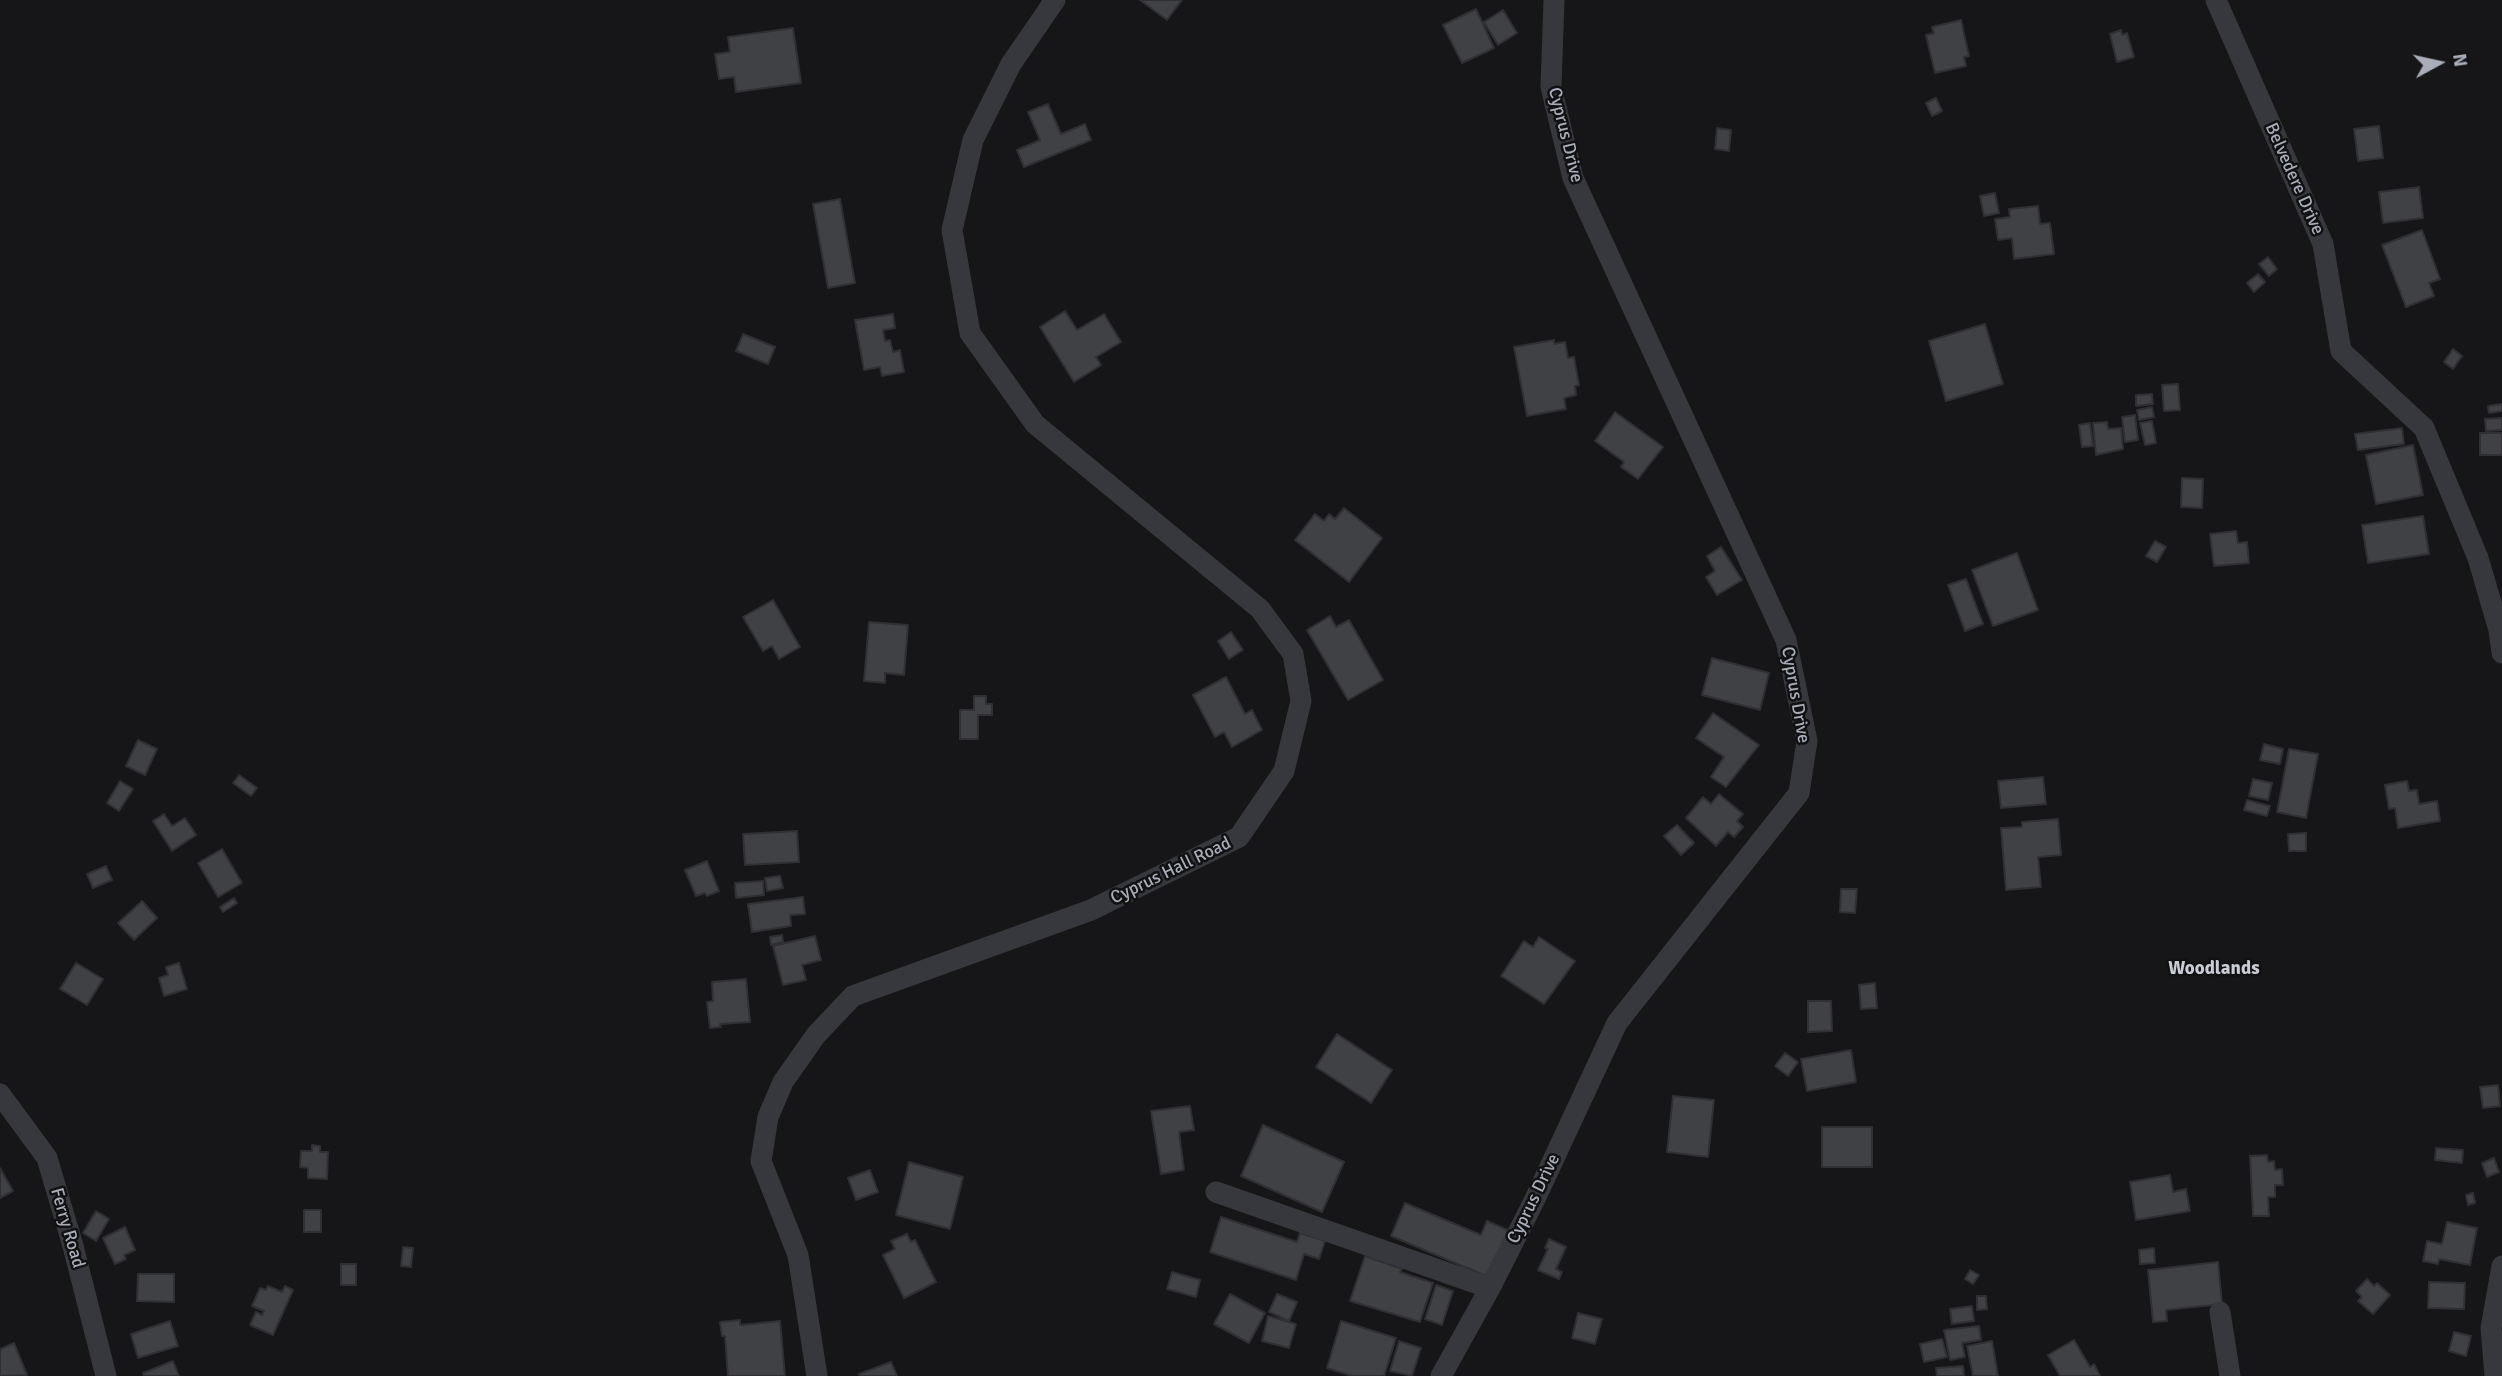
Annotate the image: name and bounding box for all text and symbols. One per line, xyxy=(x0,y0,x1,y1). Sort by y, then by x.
north arrow xyxy=(2404,28,2474,98)
text: N xyxy=(2447,52,2473,68)
street label: Cyprus Drive xyxy=(1543,85,1587,185)
street label: Belvedere Drive xyxy=(2260,120,2328,238)
street label: Cyprus Drive xyxy=(1776,645,1814,745)
street label: Cyprus Hall Road xyxy=(1107,833,1235,909)
district label: Woodlands xyxy=(2168,958,2260,980)
street label: Cyprus Drive xyxy=(1503,1151,1565,1247)
street label: Ferry Road xyxy=(45,1185,89,1271)

